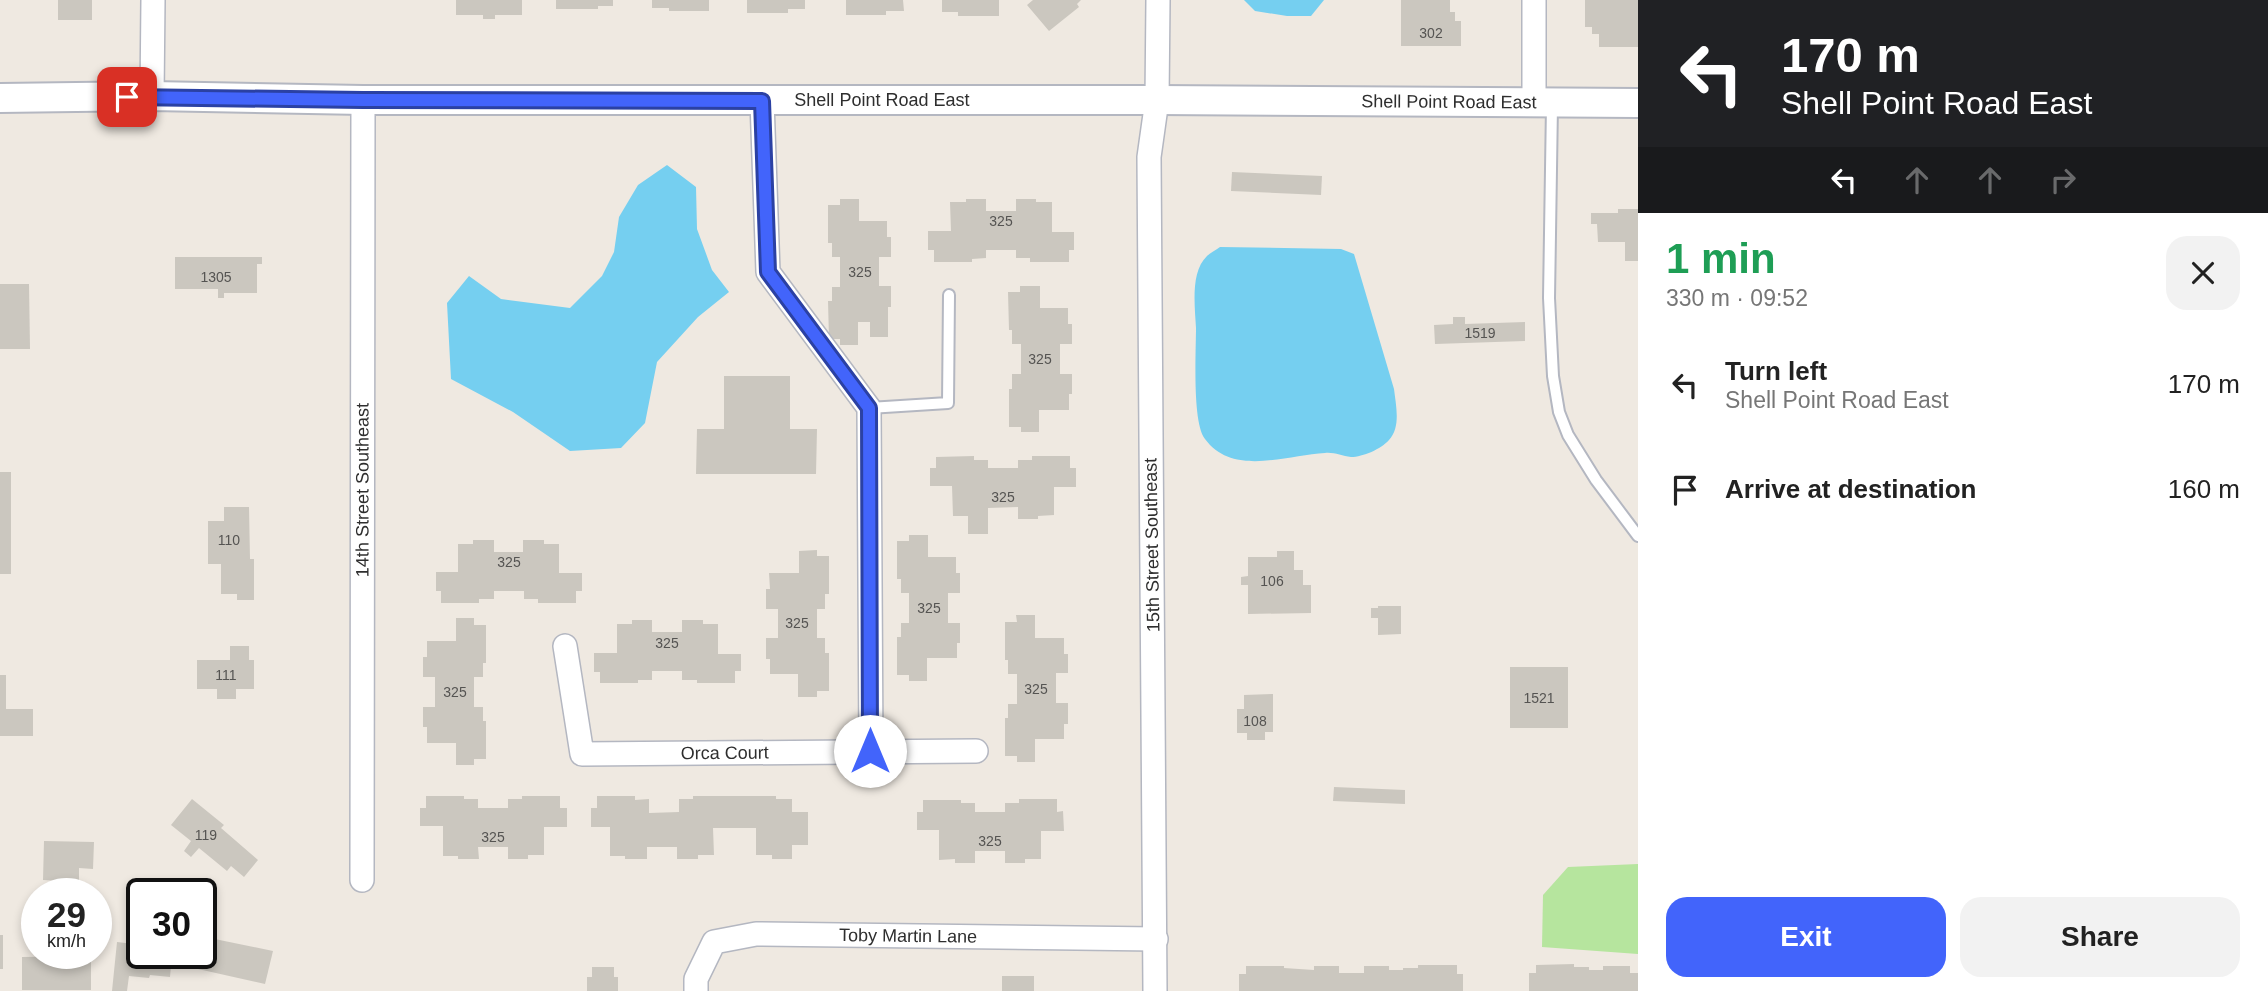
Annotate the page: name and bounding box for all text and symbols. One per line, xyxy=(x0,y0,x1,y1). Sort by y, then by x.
house number: 302 xyxy=(1419,25,1443,41)
icon: left xyxy=(1666,28,1757,119)
text: 170 m xyxy=(1781,28,1920,82)
pin xyxy=(97,67,157,127)
icon: arrive xyxy=(108,78,146,116)
text: Shell Point Road East xyxy=(1781,85,2092,121)
street label: Shell Point Road East xyxy=(794,90,970,110)
street label: Shell Point Road East xyxy=(1361,91,1537,112)
icon: left xyxy=(1825,161,1863,199)
icon: ahead xyxy=(1898,161,1936,199)
icon: ahead xyxy=(1971,161,2009,199)
icon: right xyxy=(2044,161,2082,199)
house number: 325 xyxy=(989,213,1013,229)
text: 1 min xyxy=(1666,235,1776,282)
button: close xyxy=(2166,236,2240,310)
house number: 325 xyxy=(848,264,872,280)
house number: 1305 xyxy=(200,269,232,285)
text: 330 m · 09:52 xyxy=(1666,285,1808,311)
house number: 1519 xyxy=(1464,325,1496,341)
house number: 325 xyxy=(1028,351,1052,367)
text: Turn left xyxy=(1725,356,1827,386)
icon: left xyxy=(1666,366,1704,404)
text: 170 m xyxy=(2168,369,2240,399)
text: Shell Point Road East xyxy=(1725,387,1949,413)
street label: 14th Street Southeast xyxy=(352,403,373,577)
street label: 15th Street Southeast xyxy=(1140,458,1164,632)
icon: arrive xyxy=(1666,471,1704,509)
text: Arrive at destination xyxy=(1725,474,1976,504)
text: 160 m xyxy=(2168,474,2240,504)
house number: 325 xyxy=(991,489,1015,505)
house number: 110 xyxy=(218,532,240,548)
house number: 325 xyxy=(497,554,521,570)
house number: 106 xyxy=(1260,573,1284,589)
house number: 325 xyxy=(917,600,941,616)
house number: 325 xyxy=(785,615,809,631)
house number: 325 xyxy=(655,635,679,651)
house number: 111 xyxy=(215,667,237,683)
house number: 325 xyxy=(1024,681,1048,697)
house number: 325 xyxy=(443,684,467,700)
house number: 1521 xyxy=(1523,690,1555,706)
house number: 108 xyxy=(1243,713,1267,729)
position arrow xyxy=(833,714,907,788)
street label: Orca Court xyxy=(681,743,769,763)
house number: 119 xyxy=(195,827,217,843)
house number: 325 xyxy=(481,829,505,845)
house number: 325 xyxy=(978,833,1002,849)
speed limit sign: 30 xyxy=(126,878,217,969)
text: 29 xyxy=(47,895,86,934)
button: Exit xyxy=(1666,897,1946,977)
button: Share xyxy=(1960,897,2240,977)
street label: Toby Martin Lane xyxy=(839,925,977,947)
text: km/h xyxy=(47,931,86,951)

